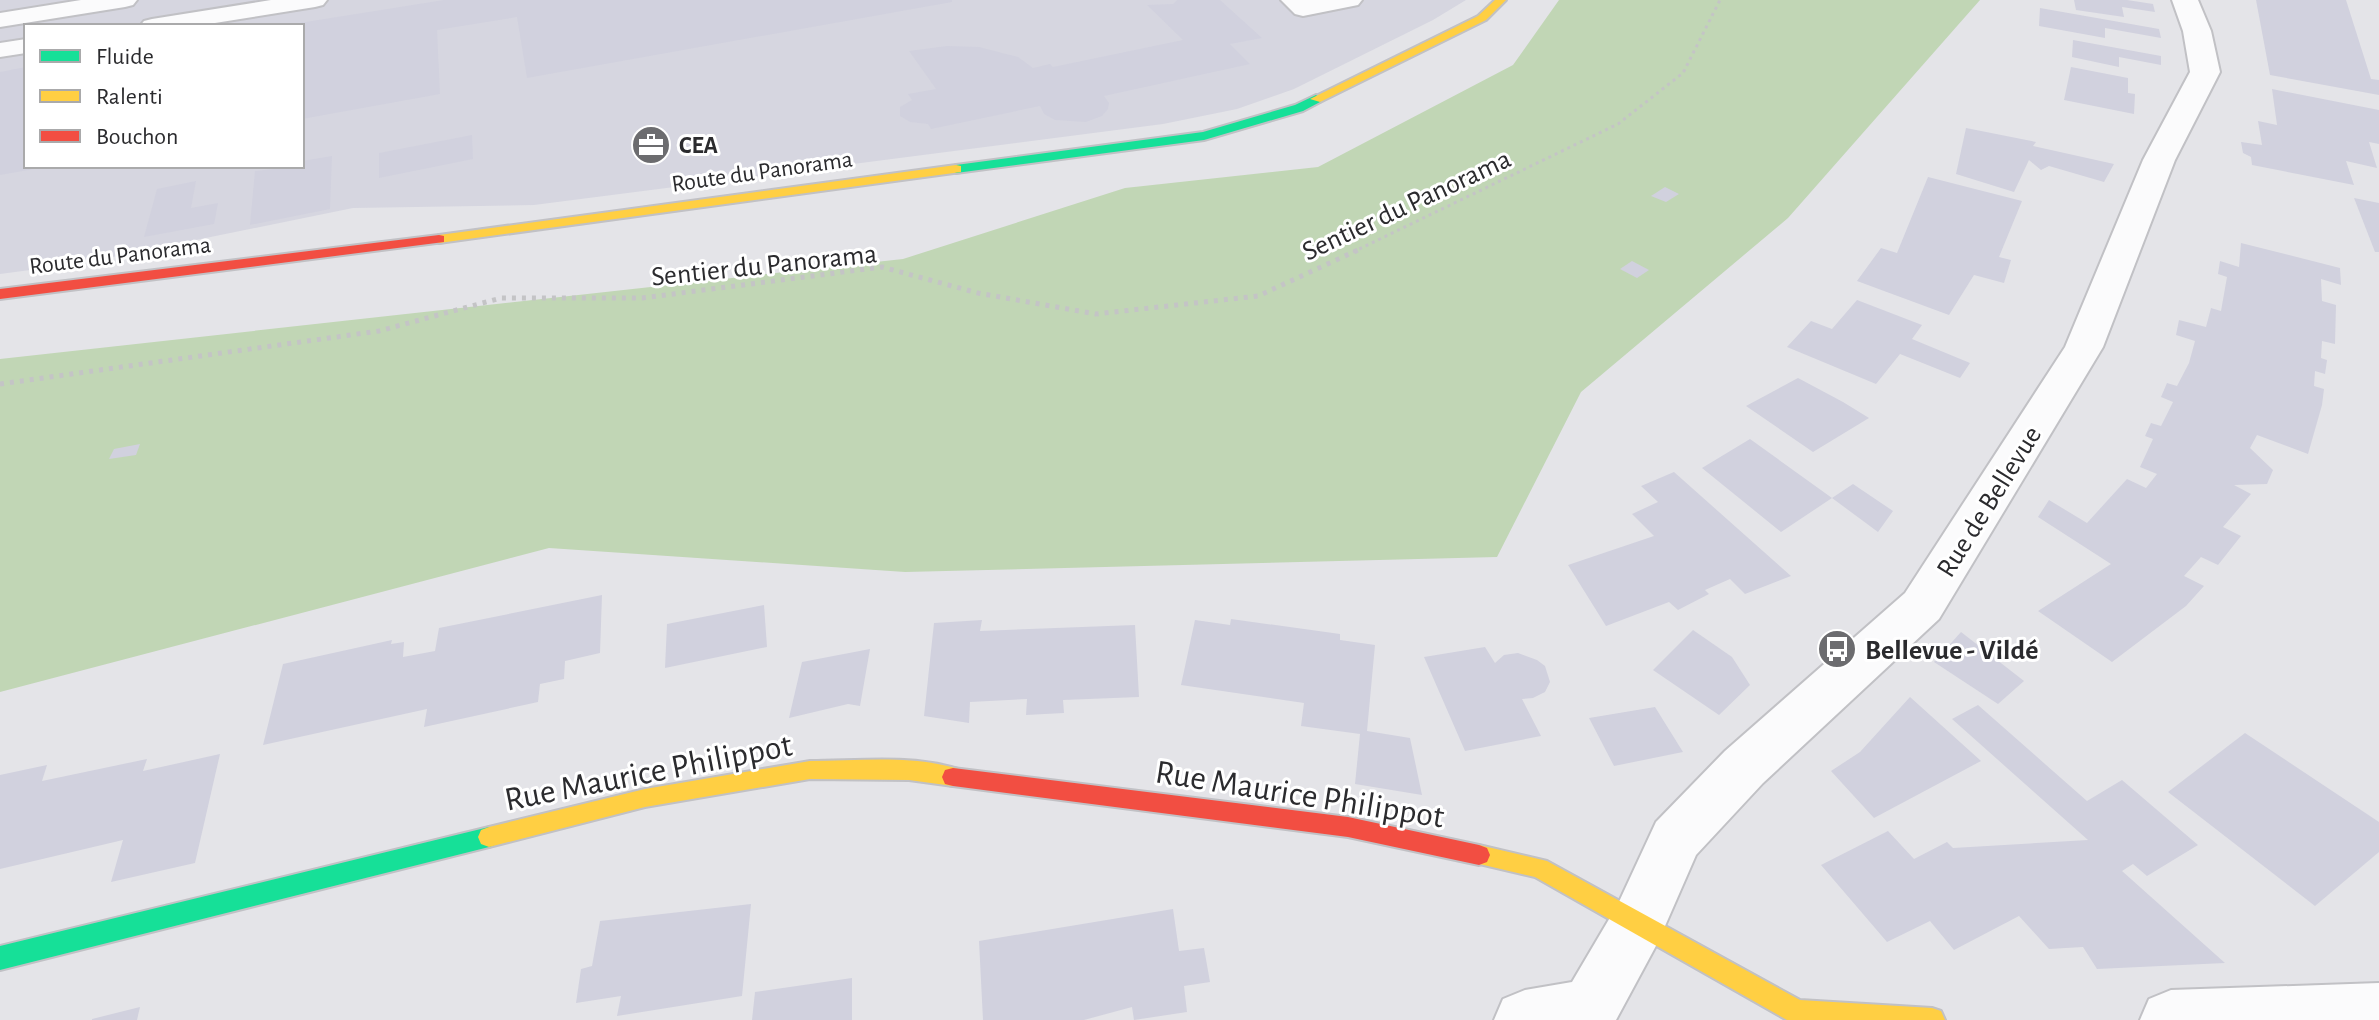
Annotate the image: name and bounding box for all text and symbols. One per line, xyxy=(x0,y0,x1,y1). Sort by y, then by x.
legend xyxy=(24,24,304,168)
text: Fluide xyxy=(96,45,154,69)
text: Ralenti xyxy=(96,85,163,109)
office icon: CEA xyxy=(630,124,672,166)
text: Bouchon xyxy=(96,125,178,149)
place label: CEA xyxy=(679,134,719,158)
street label: Sentier du Panorama xyxy=(1298,145,1516,266)
street label: Route du Panorama xyxy=(670,147,854,197)
street label: Route du Panorama xyxy=(28,233,212,279)
street label: Sentier du Panorama xyxy=(650,240,879,292)
street label: Rue de Bellevue xyxy=(1932,422,2047,582)
bus stop icon: Bellevue - Vildé xyxy=(1816,628,1858,670)
place label: Bellevue - Vildé xyxy=(1865,637,2038,665)
street label: Rue Maurice Philippot xyxy=(502,728,795,818)
street label: Rue Maurice Philippot xyxy=(1153,755,1447,835)

